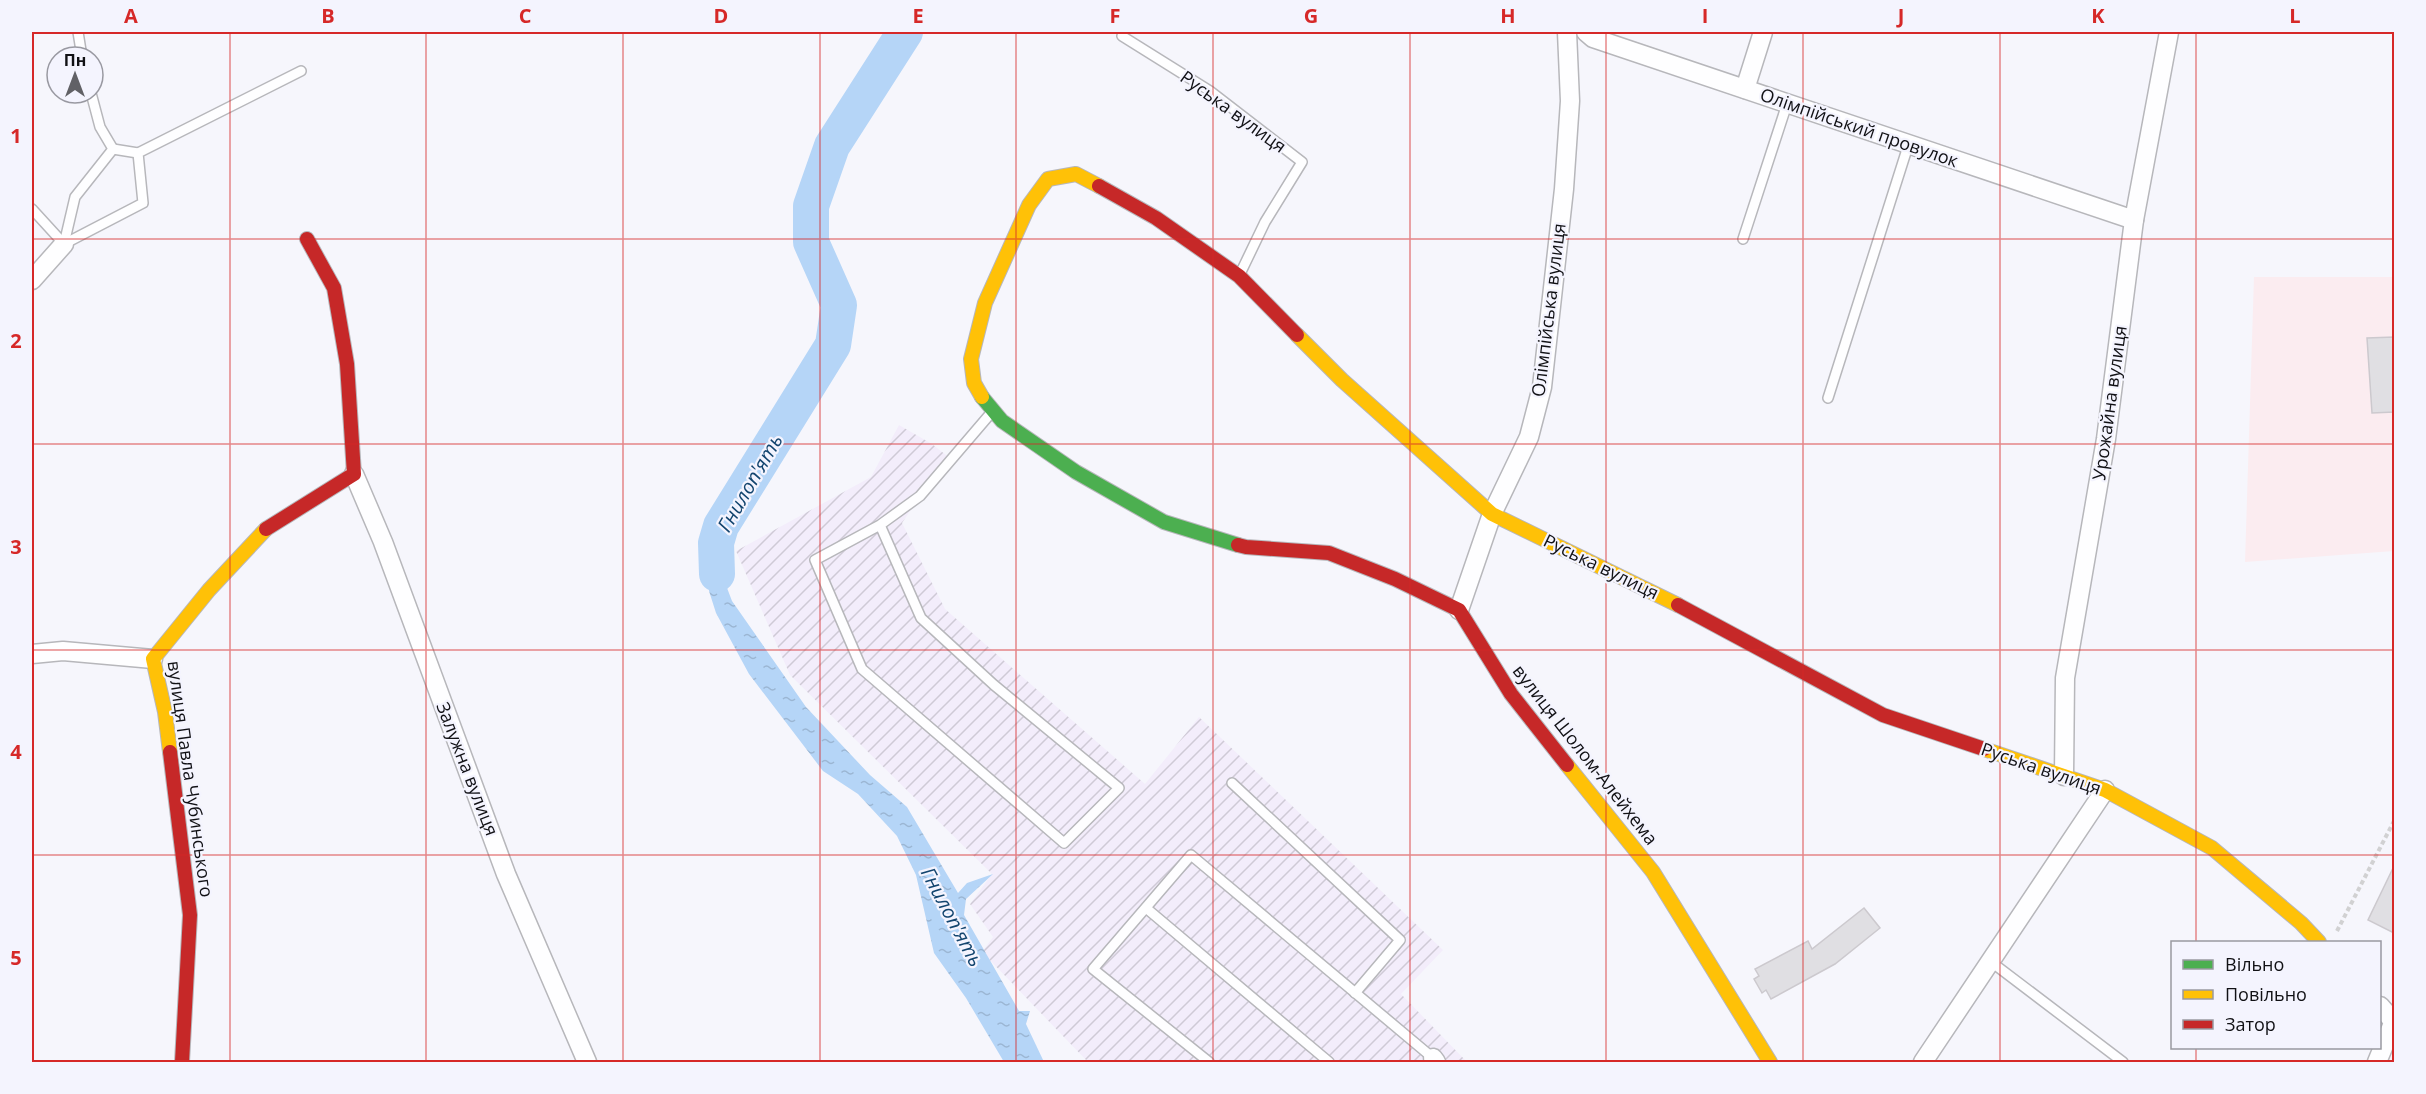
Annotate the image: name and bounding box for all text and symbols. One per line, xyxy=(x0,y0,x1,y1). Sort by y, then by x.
text: A xyxy=(124,2,138,29)
text: B xyxy=(321,2,335,29)
text: C xyxy=(519,2,532,29)
text: D xyxy=(714,2,728,29)
text: E xyxy=(912,2,924,29)
text: F xyxy=(1110,2,1120,29)
text: G xyxy=(1304,2,1318,29)
text: H xyxy=(1500,2,1516,29)
text: I xyxy=(1702,2,1708,29)
text: J xyxy=(1896,2,1904,29)
text: K xyxy=(2091,2,2105,29)
text: L xyxy=(2289,2,2301,29)
north arrow xyxy=(45,45,105,105)
text: Пн xyxy=(64,49,86,71)
street label: Руська вулиця xyxy=(1176,65,1291,158)
street label: Олімпійський провулок xyxy=(1757,82,1962,172)
text: 1 xyxy=(10,122,22,149)
street label: Олімпійська вулиця xyxy=(1525,222,1571,398)
street label: Урожайна вулиця xyxy=(2086,324,2132,482)
text: 2 xyxy=(10,327,22,354)
water label: Гнилоп'ять xyxy=(711,429,789,537)
street label: Руська вулиця xyxy=(1540,528,1663,604)
text: 3 xyxy=(10,533,22,560)
street label: вулиця Павла Чубинського xyxy=(163,659,219,899)
street label: вулиця Шолом-Алейхема xyxy=(1508,659,1664,849)
street label: Залужна вулиця xyxy=(431,698,504,839)
street label: Руська вулиця xyxy=(1978,736,2105,800)
text: 4 xyxy=(10,738,22,765)
water label: Гнилоп'ять xyxy=(915,862,990,971)
legend xyxy=(2171,941,2381,1049)
text: 5 xyxy=(10,944,22,971)
text: Вільно xyxy=(2225,952,2284,976)
text: Повільно xyxy=(2225,982,2307,1006)
text: Затор xyxy=(2225,1012,2276,1036)

